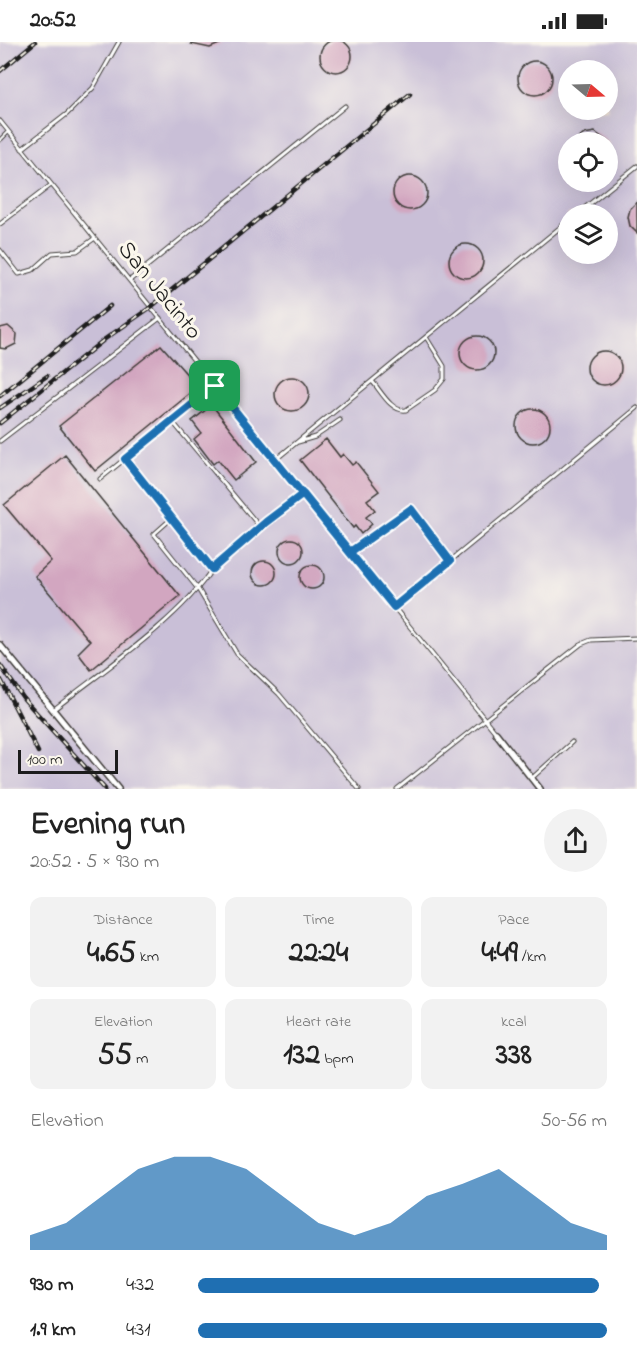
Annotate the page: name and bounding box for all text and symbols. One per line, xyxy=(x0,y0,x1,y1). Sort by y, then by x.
text: 20:52 xyxy=(30,5,76,37)
north arrow xyxy=(558,60,618,120)
map controls xyxy=(558,60,618,264)
button: locate xyxy=(558,132,618,192)
button: layers xyxy=(558,204,618,264)
street label: San Jacinto xyxy=(108,234,210,348)
pin xyxy=(189,360,240,411)
icon: arrive xyxy=(198,369,231,402)
scale bar xyxy=(18,747,118,774)
text: 100 m xyxy=(27,748,62,772)
text: Evening run xyxy=(30,801,185,849)
button: share xyxy=(544,809,607,872)
text: 20:52 · 5 × 930 m xyxy=(30,848,159,877)
text: Distance xyxy=(94,908,153,932)
text: Time xyxy=(303,908,334,932)
text: Pace xyxy=(498,908,529,932)
text: 4.65 xyxy=(87,932,136,976)
text: 22:24 xyxy=(289,932,348,976)
text: 4:49 xyxy=(481,932,518,976)
text: km xyxy=(136,945,159,969)
text: /km xyxy=(518,945,546,969)
text: Elevation xyxy=(94,1010,153,1034)
text: Heart rate xyxy=(286,1010,351,1034)
text: kcal xyxy=(501,1010,527,1034)
text: 55 xyxy=(98,1034,132,1078)
text: 132 xyxy=(283,1034,320,1078)
text: 338 xyxy=(496,1034,532,1078)
text: m xyxy=(132,1047,149,1071)
text: bpm xyxy=(320,1047,354,1071)
text: Elevation xyxy=(30,1107,104,1136)
text: 50–56 m xyxy=(540,1107,607,1136)
text: 930 m xyxy=(30,1271,73,1300)
text: 4:32 xyxy=(126,1271,154,1300)
text: 1.9 km xyxy=(30,1316,76,1345)
text: 4:31 xyxy=(126,1316,151,1345)

